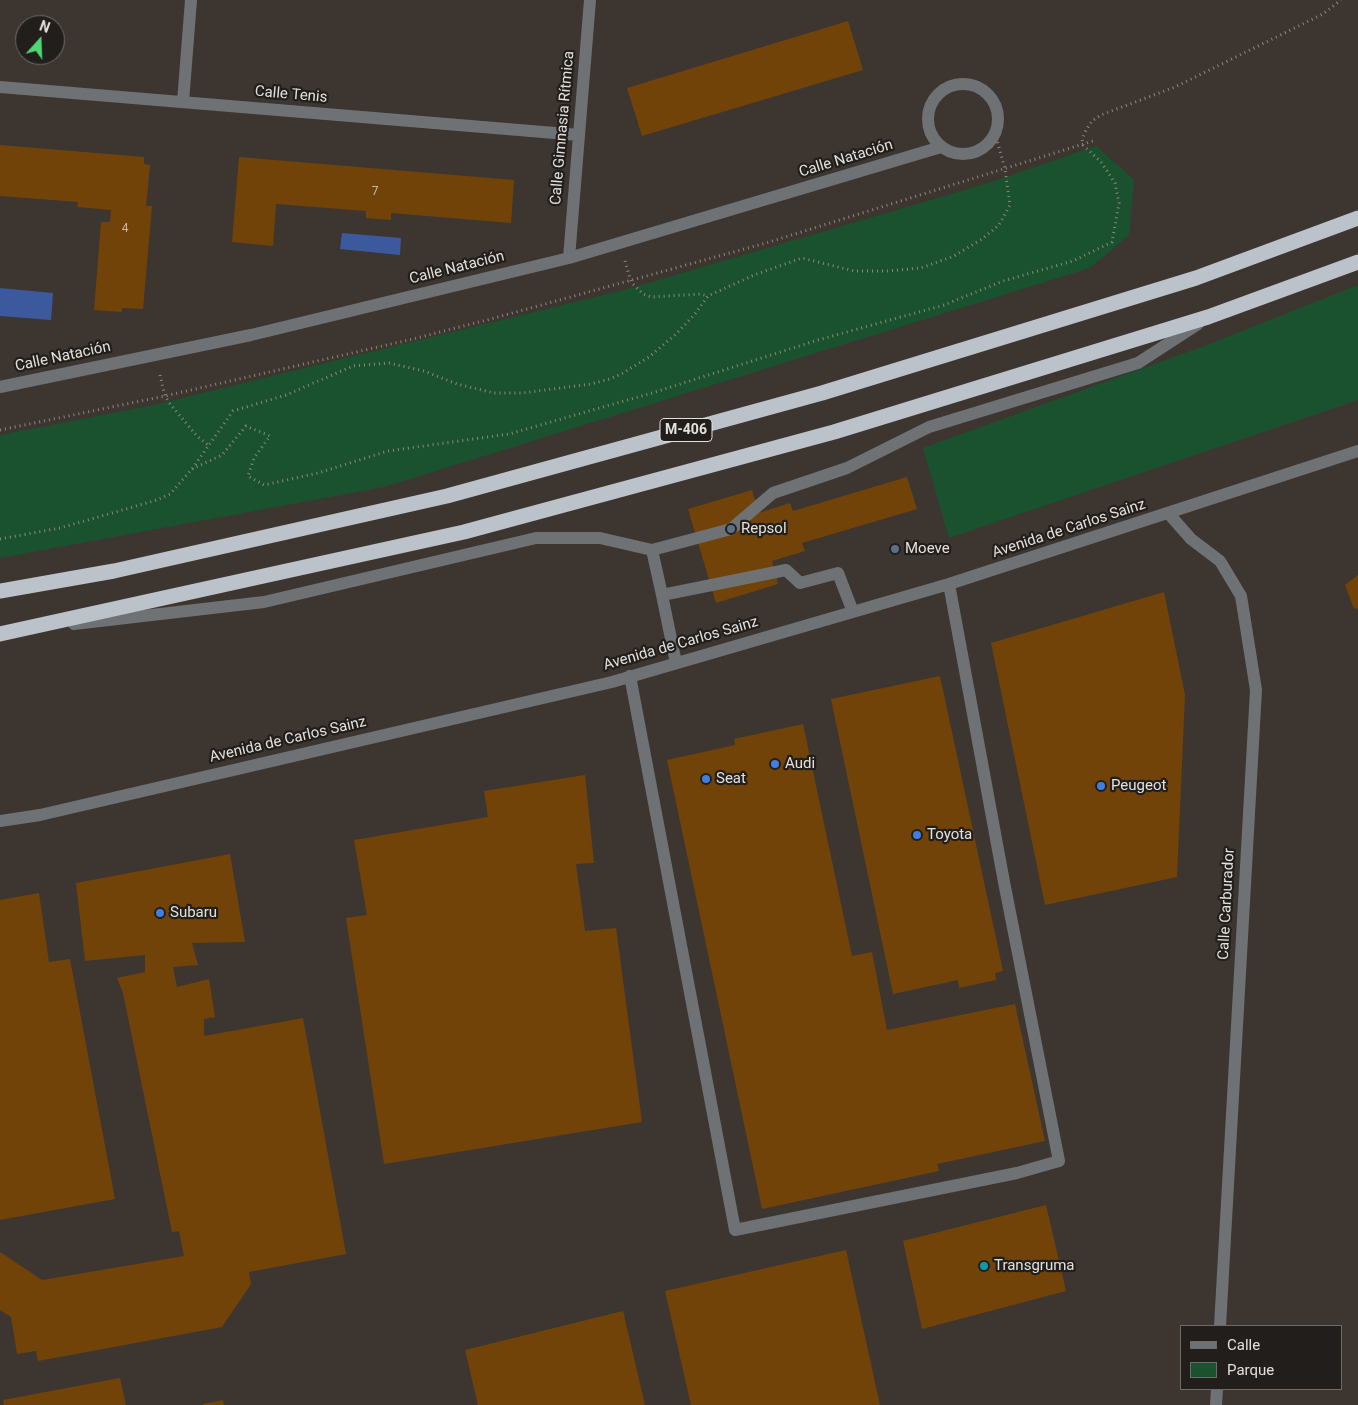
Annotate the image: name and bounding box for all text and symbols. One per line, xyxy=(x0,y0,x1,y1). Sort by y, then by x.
north arrow xyxy=(15,15,65,65)
text: N xyxy=(37,18,52,36)
street label: Calle Gimnasia Rítmica xyxy=(547,50,579,206)
street label: Calle Tenis xyxy=(254,83,328,107)
street label: Calle Natación xyxy=(797,136,895,182)
house number: 7 xyxy=(372,185,378,199)
house number: 4 xyxy=(122,222,128,236)
street label: Calle Natación xyxy=(408,248,506,288)
street label: Calle Natación xyxy=(14,338,112,376)
road number: M-406 xyxy=(660,418,712,442)
street label: Avenida de Carlos Sainz xyxy=(990,496,1148,562)
place label: Repsol xyxy=(741,520,787,538)
marker: Repsol xyxy=(725,523,737,535)
place label: Moeve xyxy=(905,540,950,558)
marker: Moeve xyxy=(889,543,901,555)
street label: Avenida de Carlos Sainz xyxy=(602,613,760,675)
street label: Avenida de Carlos Sainz xyxy=(208,713,368,767)
place label: Audi xyxy=(785,755,815,773)
marker: Audi xyxy=(769,758,781,770)
place label: Seat xyxy=(716,770,746,788)
marker: Seat xyxy=(700,773,712,785)
place label: Peugeot xyxy=(1111,777,1166,795)
marker: Peugeot xyxy=(1095,780,1107,792)
place label: Toyota xyxy=(927,826,972,844)
marker: Toyota xyxy=(911,829,923,841)
street label: Calle Carburador xyxy=(1215,848,1239,960)
place label: Subaru xyxy=(170,904,217,922)
marker: Subaru xyxy=(154,907,166,919)
place label: Transgruma xyxy=(994,1257,1074,1275)
marker: Transgruma xyxy=(978,1260,990,1272)
legend xyxy=(1180,1325,1343,1390)
text: Calle xyxy=(1227,1336,1260,1354)
text: Parque xyxy=(1227,1361,1274,1379)

